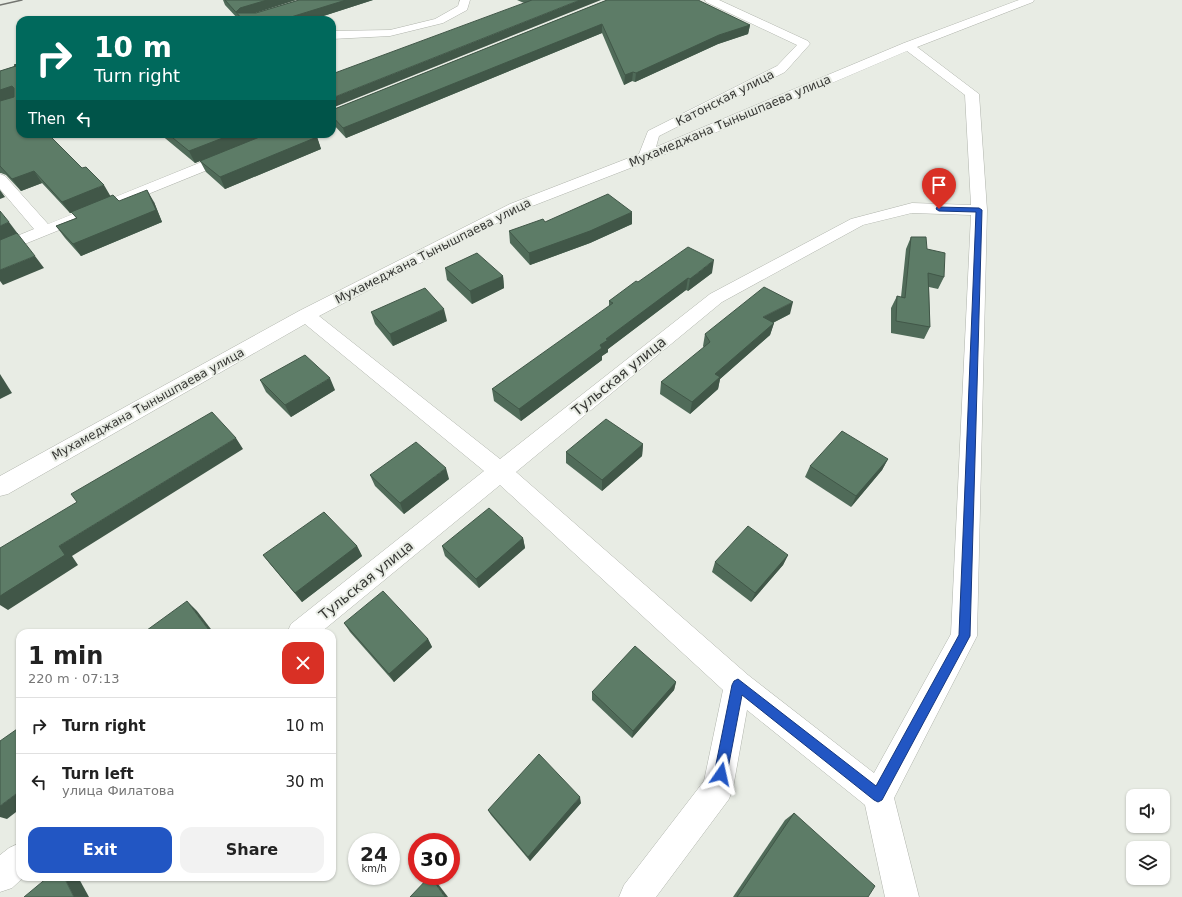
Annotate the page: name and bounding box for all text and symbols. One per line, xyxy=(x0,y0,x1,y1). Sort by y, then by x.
text: 10 m xyxy=(94,31,172,64)
icon: right xyxy=(28,32,80,84)
text: Turn right xyxy=(94,65,180,86)
street label: Катонская улица xyxy=(674,67,776,129)
street label: Мухамеджана Тынышпаева улица xyxy=(627,72,833,170)
icon: left xyxy=(73,108,95,130)
text: Then xyxy=(28,110,65,128)
pin xyxy=(922,168,956,209)
icon: arrive xyxy=(928,174,950,196)
street label: Мухамеджана Тынышпаева улица xyxy=(333,195,533,307)
street label: Тульская улица xyxy=(568,333,669,419)
street label: Мухамеджана Тынышпаева улица xyxy=(49,345,247,463)
street label: Тульская улица xyxy=(315,537,416,623)
text: 1 min xyxy=(28,642,103,670)
button: close xyxy=(282,642,324,684)
text: 220 m · 07:13 xyxy=(28,671,119,686)
icon: right xyxy=(28,715,50,737)
text: Turn right xyxy=(62,717,146,735)
text: 10 m xyxy=(286,717,324,735)
position arrow xyxy=(700,753,742,795)
text: Turn left xyxy=(62,765,134,783)
icon: left xyxy=(28,771,50,793)
text: 30 m xyxy=(286,773,324,791)
text: улица Филатова xyxy=(62,783,174,798)
map controls xyxy=(1126,789,1170,885)
button: sound xyxy=(1126,789,1170,833)
button: Exit xyxy=(28,827,172,873)
button: Share xyxy=(180,827,324,873)
speed limit sign: 30 xyxy=(408,833,460,885)
button: layers xyxy=(1126,841,1170,885)
text: 24 xyxy=(360,842,388,866)
text: km/h xyxy=(361,863,387,874)

